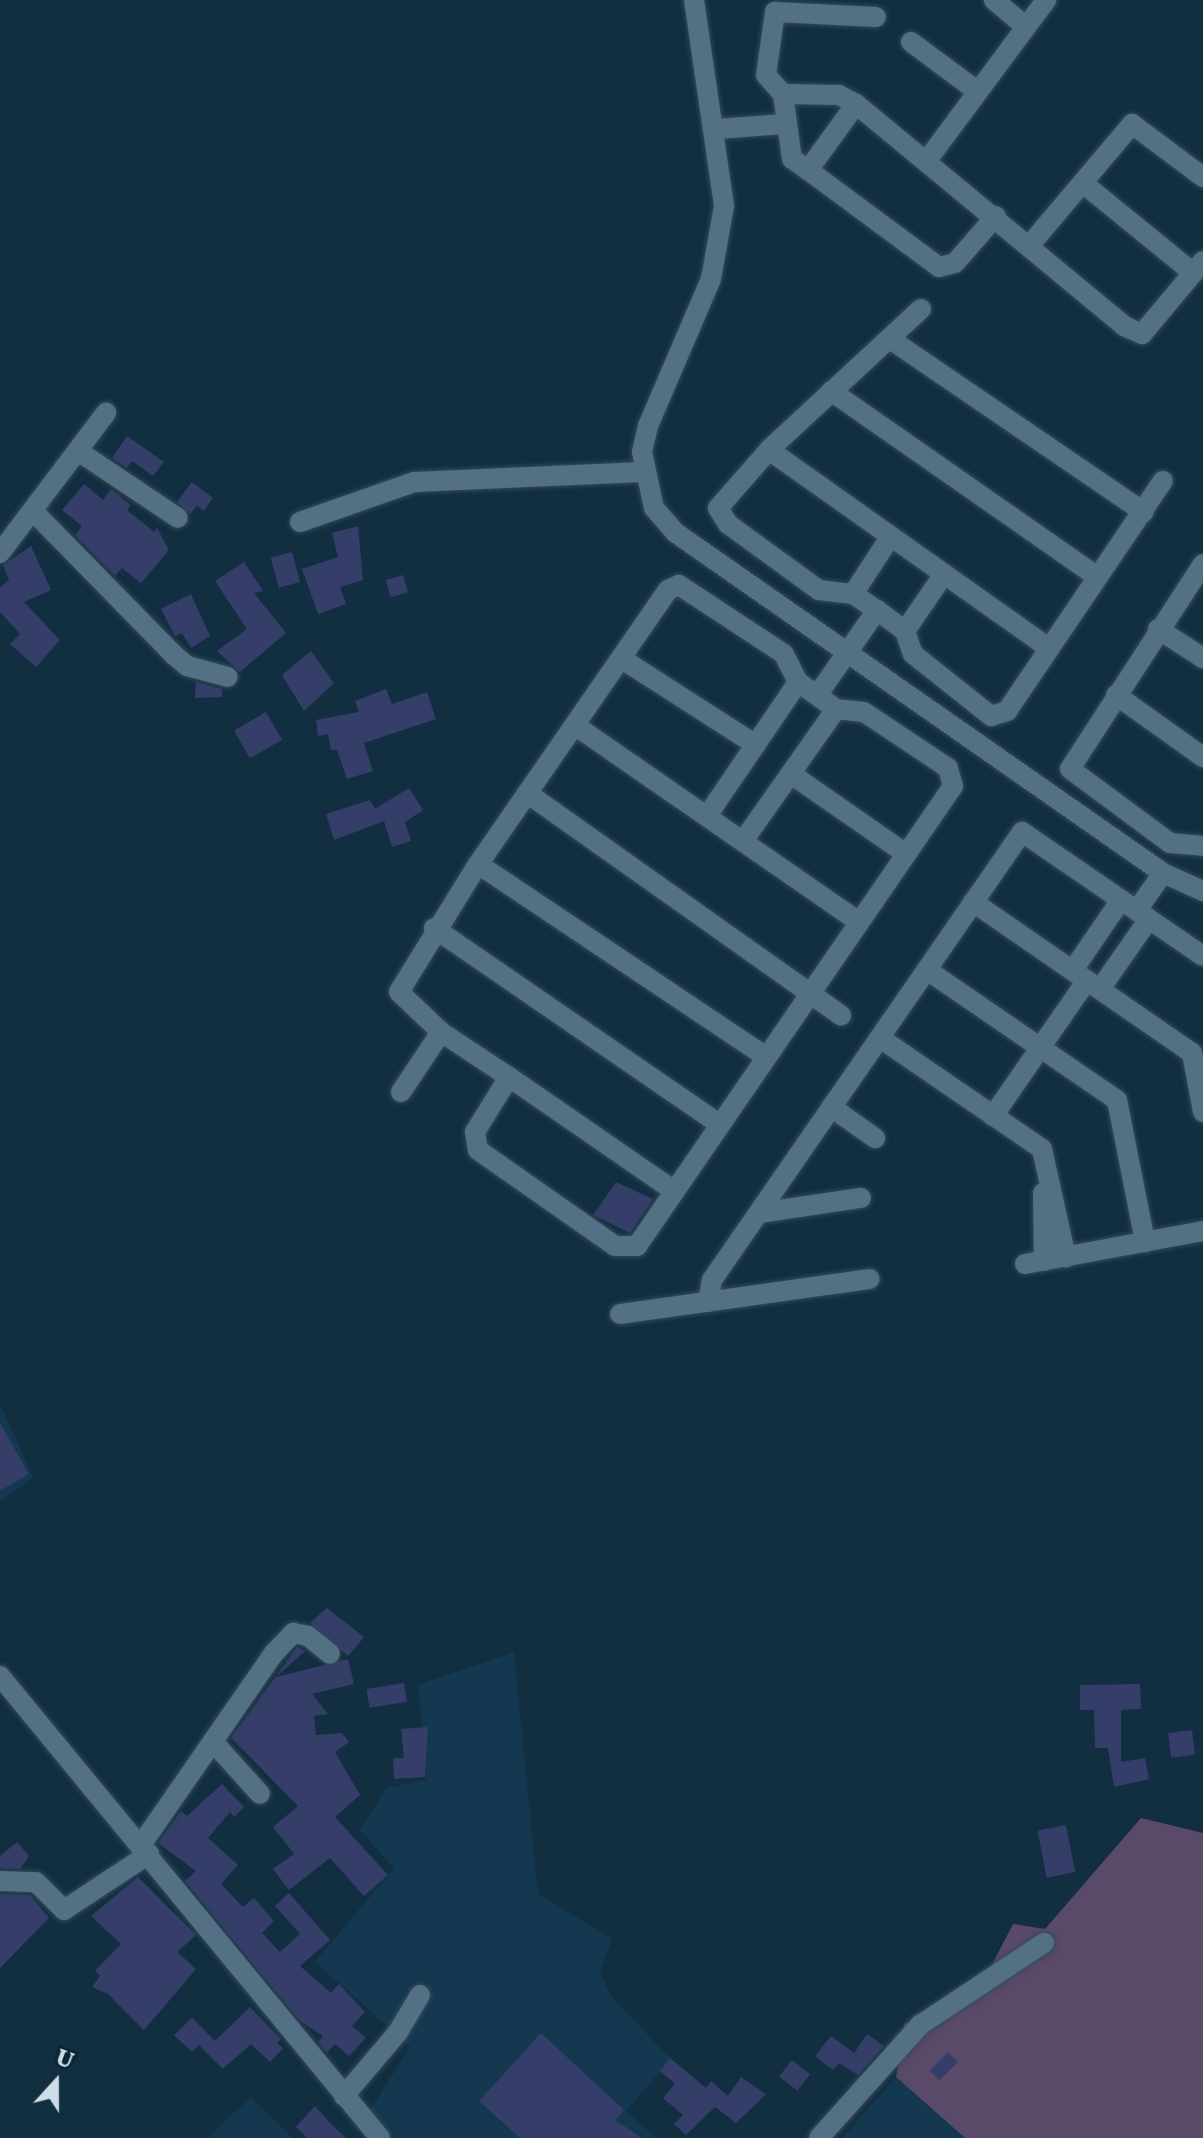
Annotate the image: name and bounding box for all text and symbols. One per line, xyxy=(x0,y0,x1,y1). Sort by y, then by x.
north arrow xyxy=(16,2042,96,2122)
text: U xyxy=(52,2044,77,2074)

